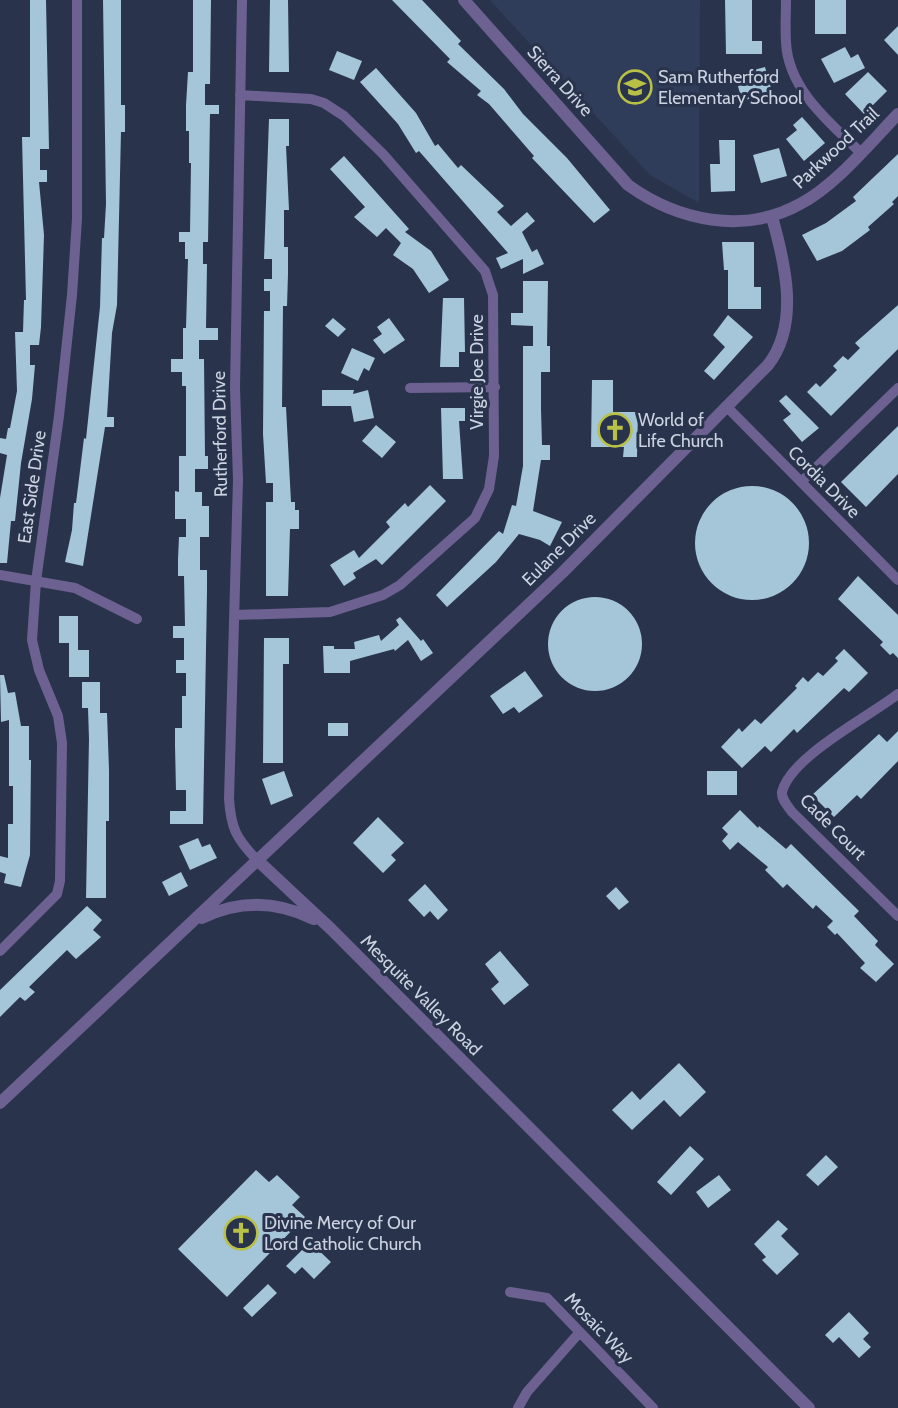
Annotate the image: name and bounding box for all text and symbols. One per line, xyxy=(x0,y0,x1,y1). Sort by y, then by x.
street label: Sierra Drive xyxy=(522,41,598,121)
place label: Sam Rutherford Elementary School xyxy=(658,66,803,109)
school or university icon: Sam Rutherford Elementary School xyxy=(617,69,653,105)
street label: Parkwood Trail xyxy=(788,102,884,193)
street label: Virgie Joe Drive xyxy=(466,314,488,430)
street label: Rutherford Drive xyxy=(208,371,232,497)
place label: World of Life Church xyxy=(638,409,724,452)
church icon: World of Life Church xyxy=(597,412,633,448)
street label: East Side Drive xyxy=(13,429,51,545)
street label: Cordia Drive xyxy=(783,441,865,523)
street label: Eulane Drive xyxy=(517,507,601,591)
street label: Cade Court xyxy=(795,789,871,865)
street label: Mesquite Valley Road xyxy=(356,930,486,1060)
place label: Divine Mercy of Our Lord Catholic Church xyxy=(264,1212,421,1255)
church icon: Divine Mercy of Our Lord Catholic Church xyxy=(223,1215,259,1251)
street label: Mosaic Way xyxy=(560,1288,638,1368)

